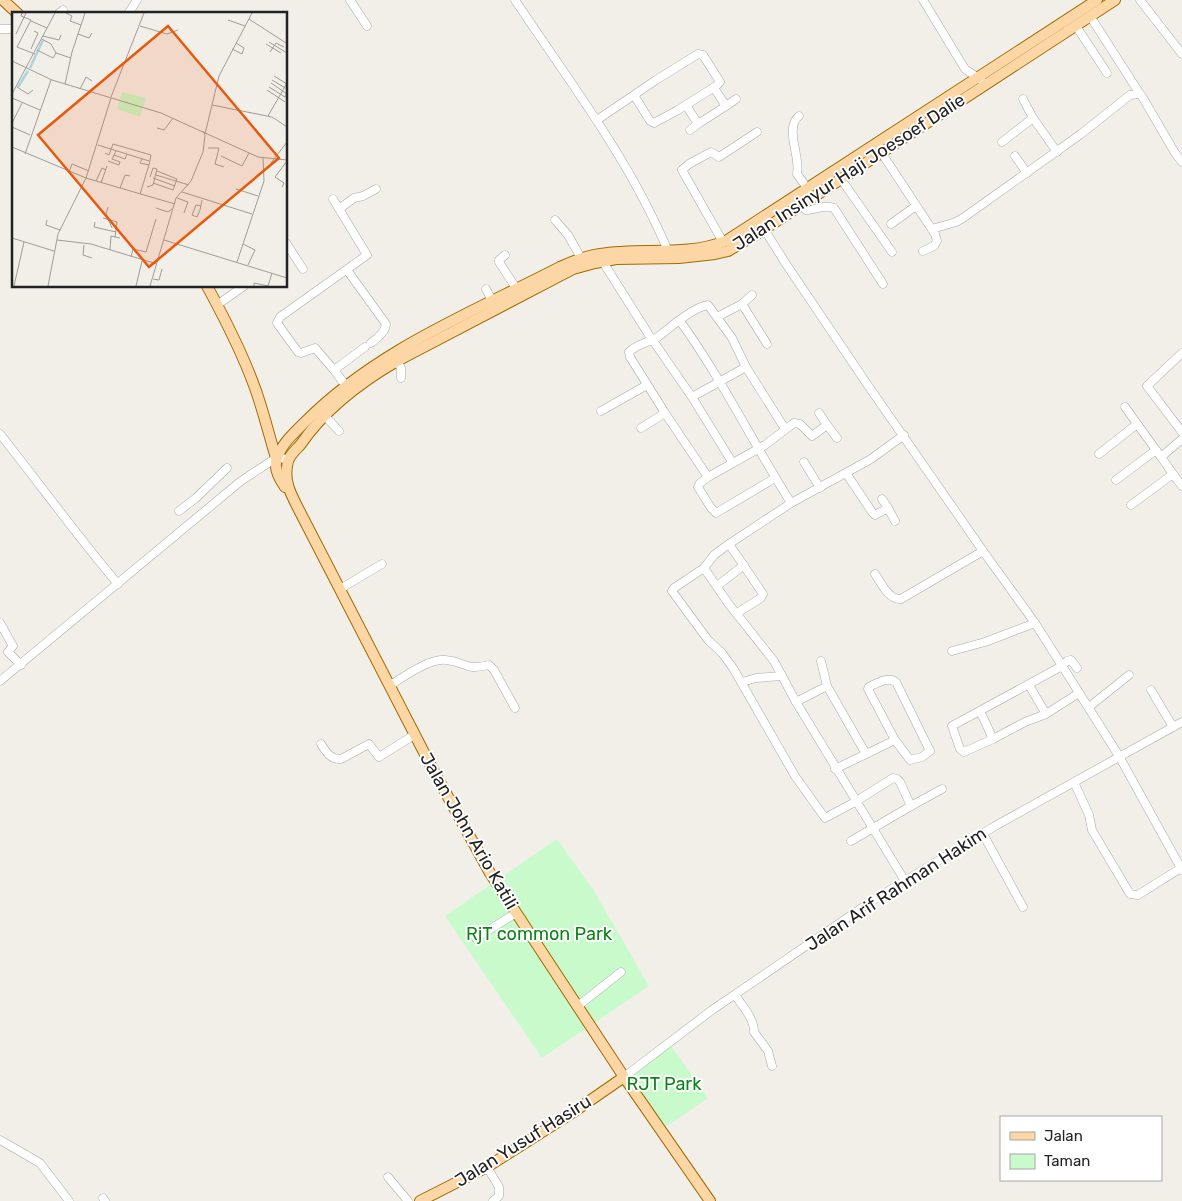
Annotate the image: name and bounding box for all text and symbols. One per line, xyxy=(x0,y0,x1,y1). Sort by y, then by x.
inset map xyxy=(12,12,288,288)
street label: Jalan Insinyur Haji Joesoef Dalie xyxy=(729,89,969,255)
street label: Jalan John Ario Katili xyxy=(415,749,523,913)
street label: Jalan Arif Rahman Hakim xyxy=(802,822,990,956)
park label: RjT common Park xyxy=(466,923,613,945)
park label: RJT Park xyxy=(627,1073,702,1095)
street label: Jalan Yusuf Hasiru xyxy=(451,1090,595,1192)
legend xyxy=(1000,1116,1162,1181)
text: Jalan xyxy=(1044,1127,1083,1145)
text: Taman xyxy=(1044,1152,1090,1170)

